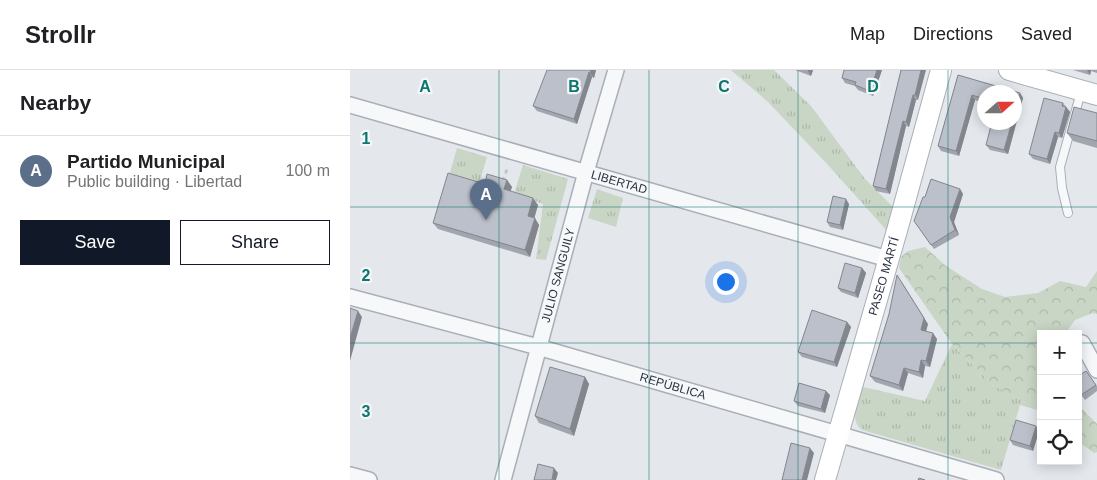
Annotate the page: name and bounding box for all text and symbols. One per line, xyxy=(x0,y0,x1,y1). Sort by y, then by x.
text: Strollr xyxy=(25,21,96,48)
text: Map xyxy=(850,24,885,44)
text: Directions xyxy=(913,24,993,44)
text: Saved xyxy=(1021,24,1072,44)
text: A xyxy=(419,78,431,95)
text: B xyxy=(568,78,580,95)
text: C xyxy=(718,78,730,95)
text: D xyxy=(867,78,879,95)
north arrow xyxy=(977,85,1022,130)
text: Nearby xyxy=(20,91,91,114)
text: 1 xyxy=(362,130,371,147)
text: Partido Municipal xyxy=(67,151,225,172)
text: A xyxy=(30,162,42,179)
text: 100 m xyxy=(286,162,330,179)
street label: LIBERTAD xyxy=(590,167,649,197)
text: Public building · Libertad xyxy=(67,173,242,190)
pin: A xyxy=(470,179,502,220)
button: Save xyxy=(20,220,170,265)
button: Share xyxy=(180,220,330,265)
street label: JULIO SANGUILY xyxy=(539,227,578,324)
street label: PASEO MARTÍ xyxy=(866,235,902,317)
text: 2 xyxy=(362,267,371,284)
your location xyxy=(713,269,739,295)
map controls xyxy=(1037,330,1082,465)
button: + xyxy=(1037,330,1082,375)
street label: REPÚBLICA xyxy=(638,370,708,402)
button: − xyxy=(1037,375,1082,420)
text: 3 xyxy=(362,403,371,420)
button: locate xyxy=(1037,420,1082,465)

